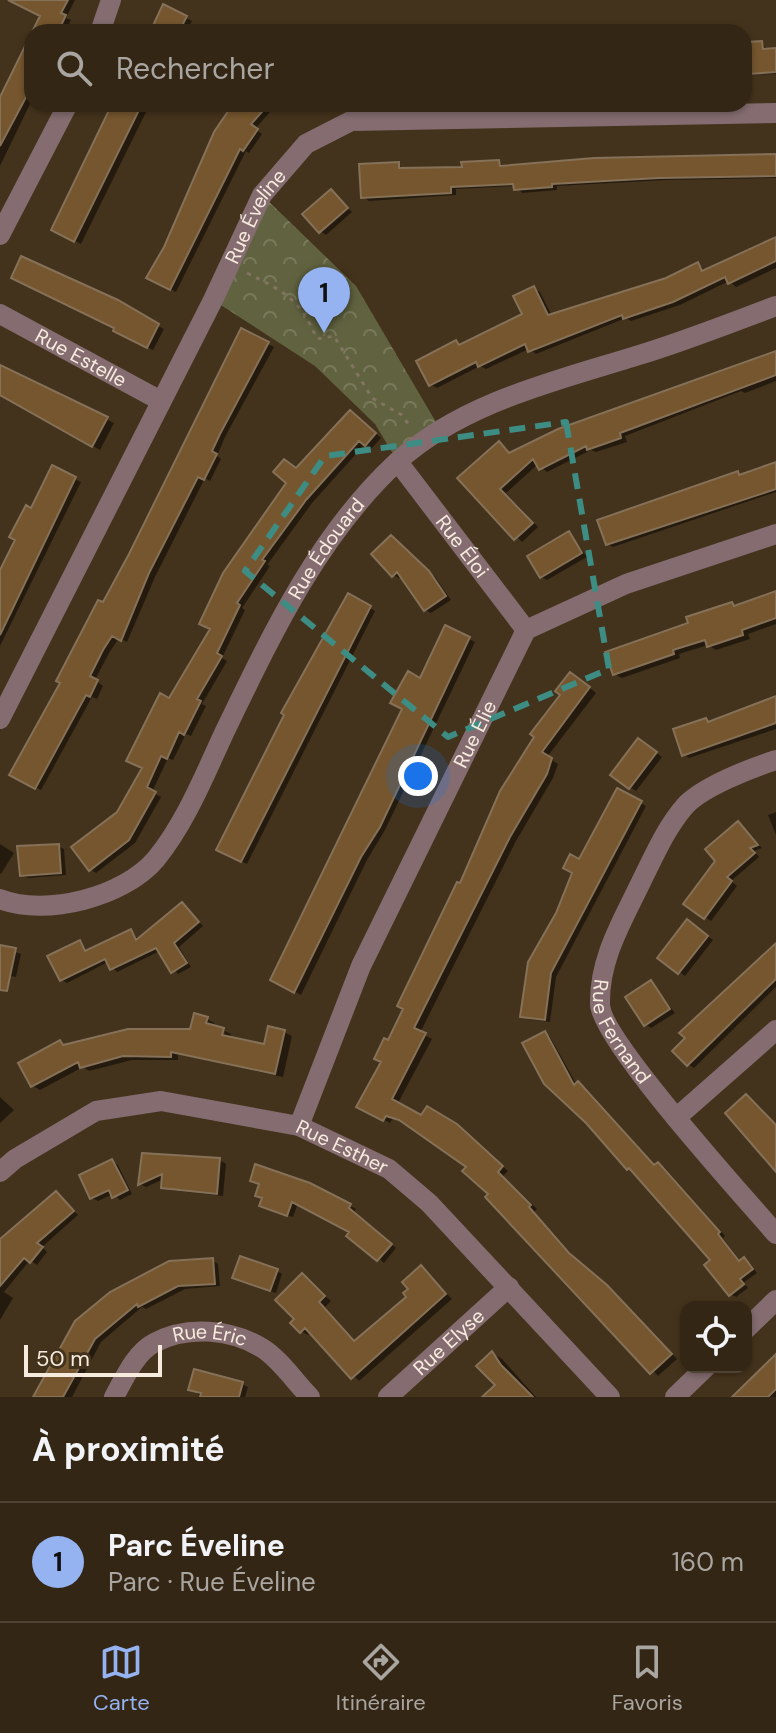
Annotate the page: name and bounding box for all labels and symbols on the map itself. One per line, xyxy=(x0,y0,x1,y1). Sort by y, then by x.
street label: Rue Éveline xyxy=(219,163,292,268)
pin: 1 xyxy=(298,267,350,333)
street label: Rue Estelle xyxy=(31,322,131,393)
street label: Rue Édouard xyxy=(282,492,370,604)
street label: Rue Éloi xyxy=(430,510,495,583)
street label: Rue Élie xyxy=(447,696,502,772)
your location xyxy=(398,756,438,796)
street label: Rue Fernand xyxy=(587,978,657,1089)
street label: Rue Esther xyxy=(292,1114,393,1180)
street label: Rue Elyse xyxy=(407,1303,490,1381)
street label: Rue Éric xyxy=(170,1318,251,1352)
scale bar xyxy=(24,1341,162,1377)

